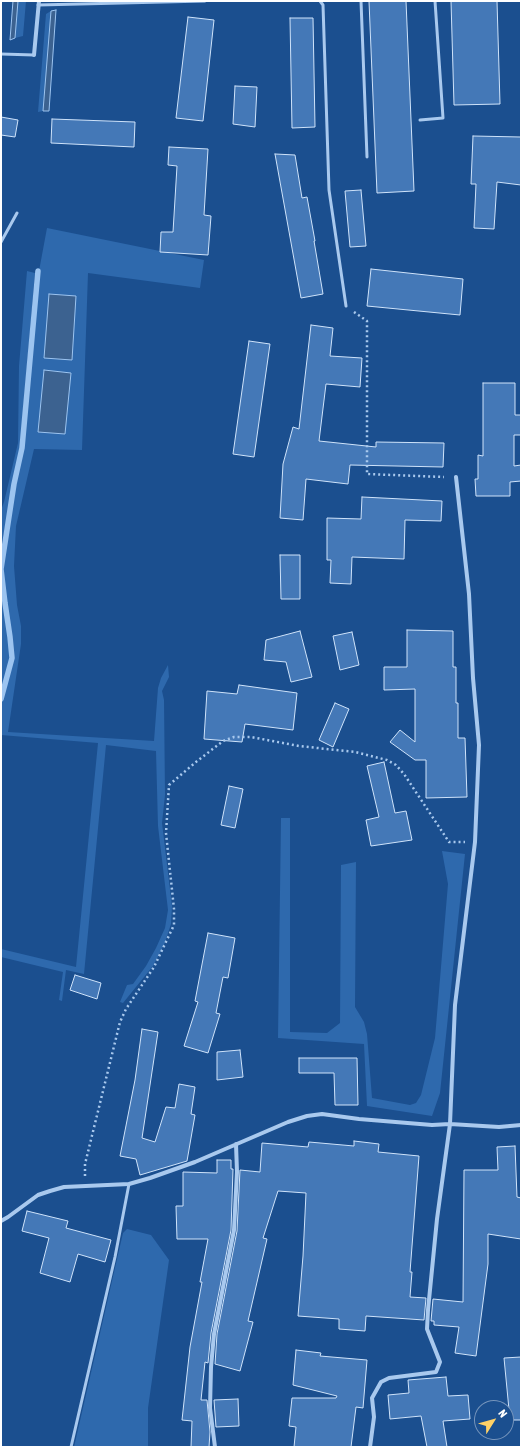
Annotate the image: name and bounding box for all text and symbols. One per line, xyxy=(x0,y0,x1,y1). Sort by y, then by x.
north arrow xyxy=(474,1400,514,1440)
text: N xyxy=(496,1407,510,1420)

